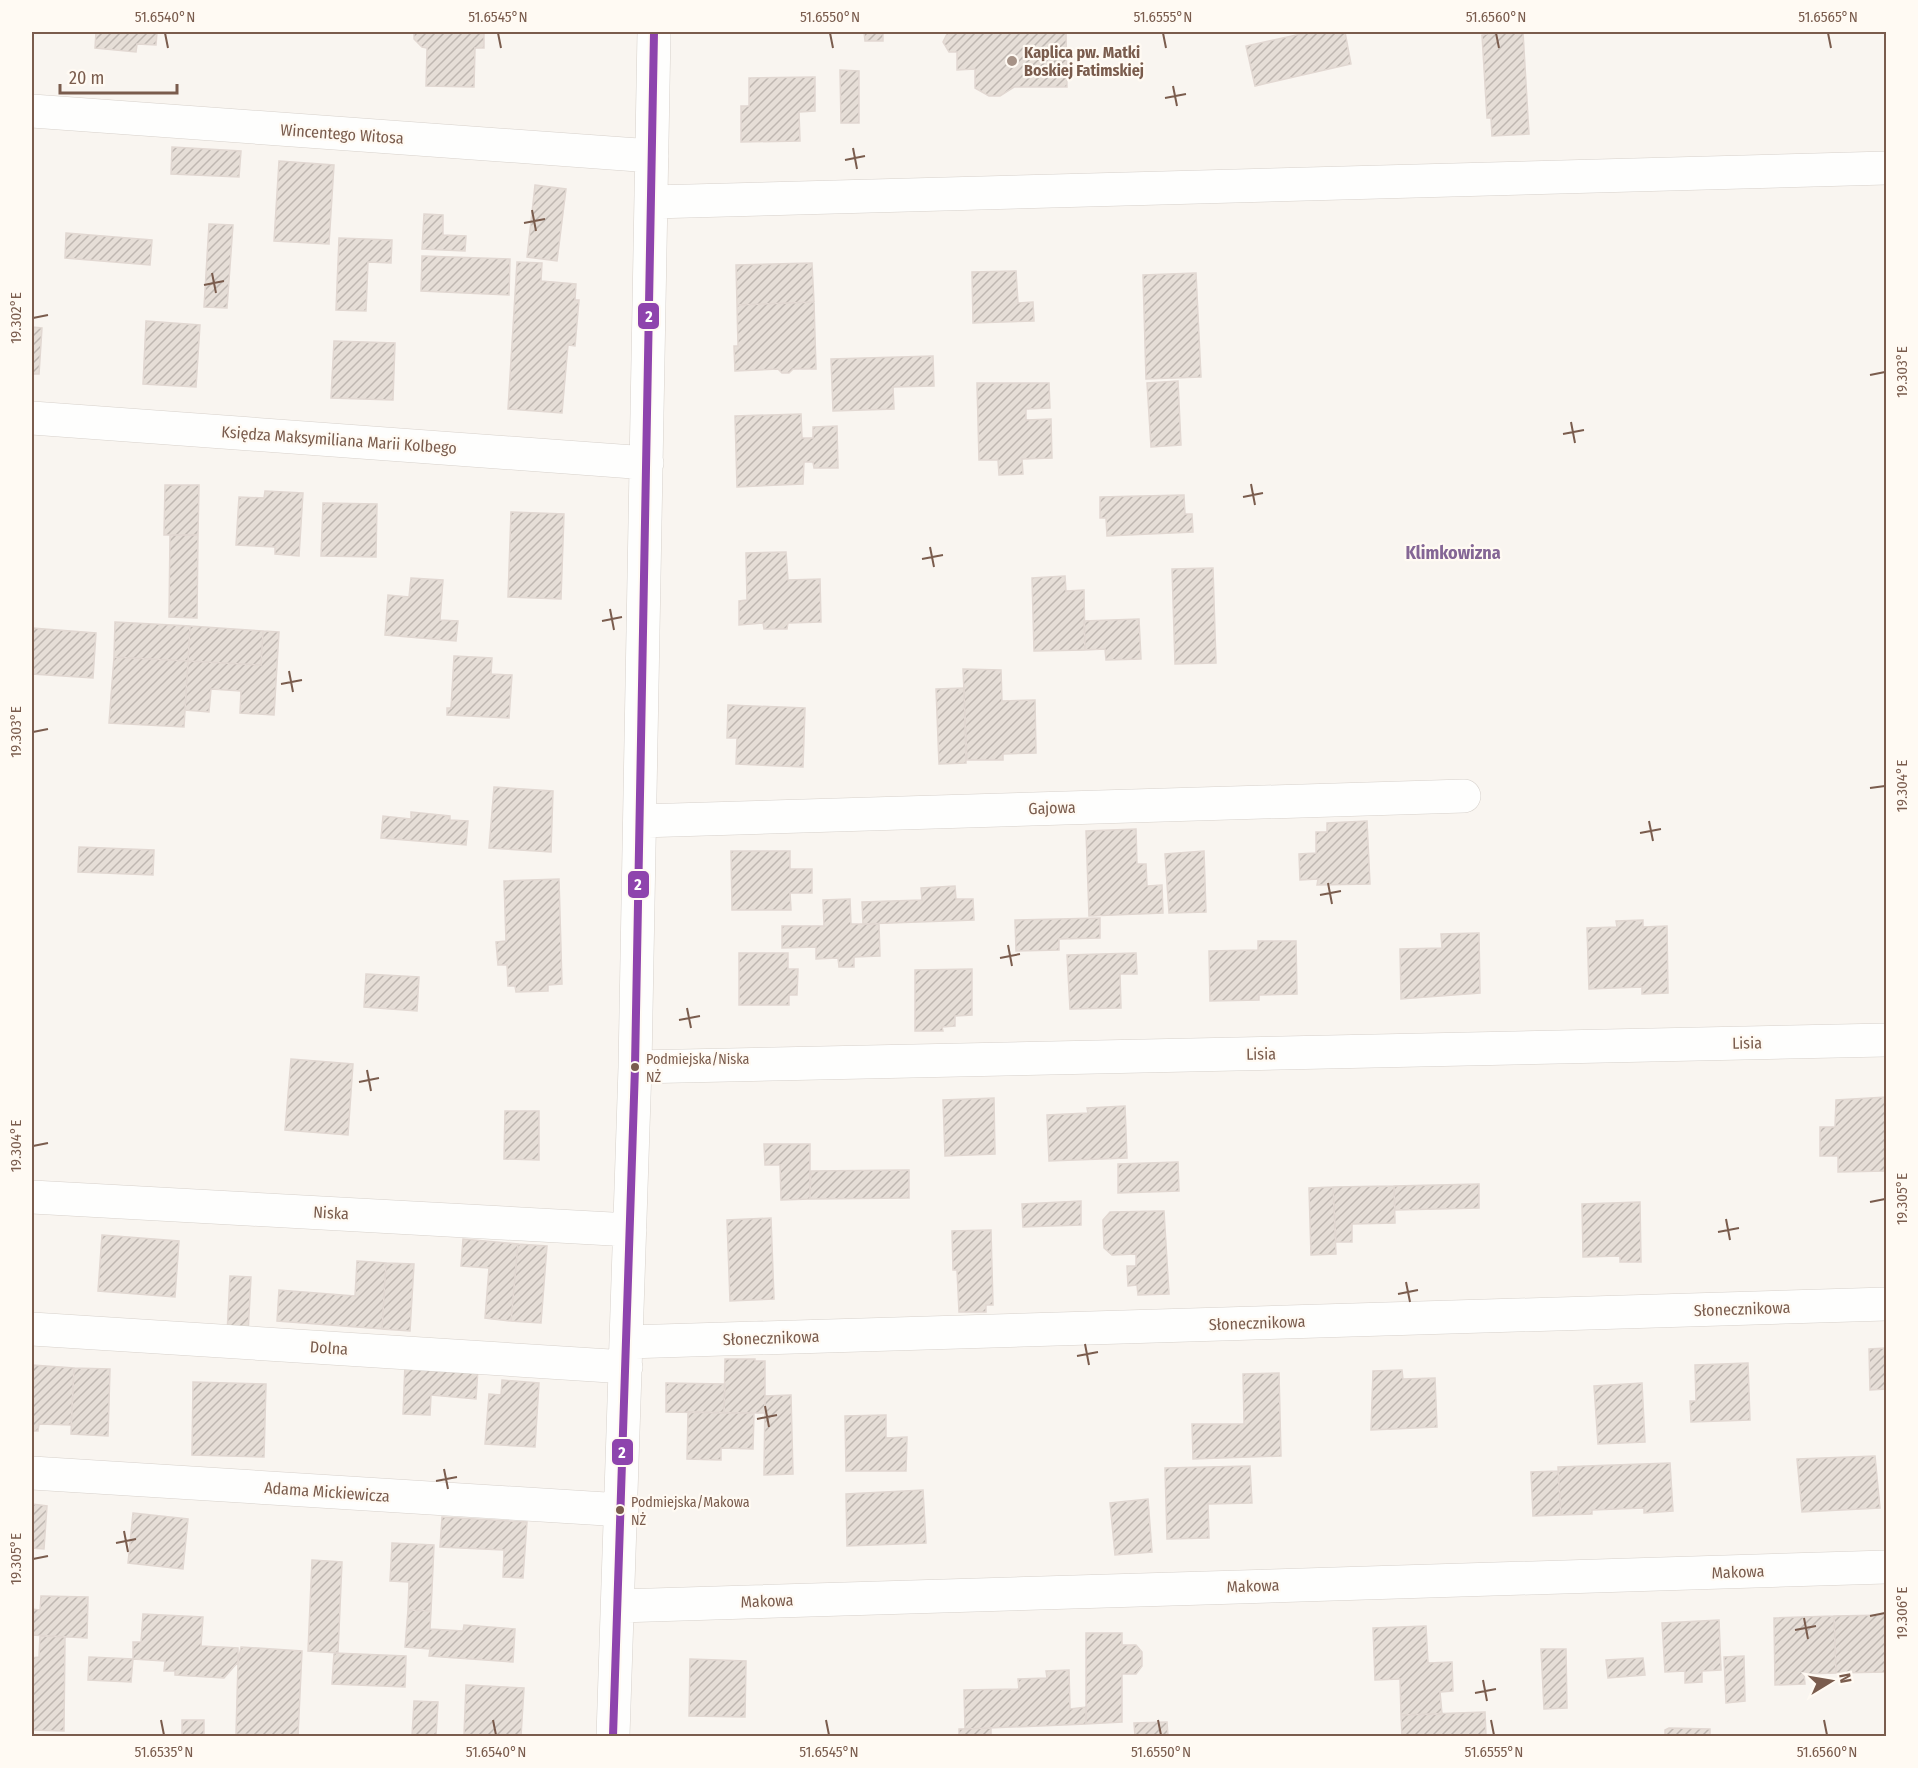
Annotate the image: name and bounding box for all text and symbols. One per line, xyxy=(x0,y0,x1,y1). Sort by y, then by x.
text: 51.6540°N xyxy=(135,8,195,26)
text: 51.6545°N xyxy=(468,8,528,26)
text: 51.6550°N xyxy=(800,8,860,26)
text: 51.6555°N xyxy=(1134,8,1192,26)
text: 51.6560°N xyxy=(1466,8,1526,26)
text: 51.6565°N xyxy=(1798,8,1858,26)
place label: Kaplica pw. Matki Boskiej Fatimskiej xyxy=(1024,43,1144,80)
marker: Kaplica pw. Matki Boskiej Fatimskiej xyxy=(1005,54,1019,68)
scale bar xyxy=(60,57,177,95)
text: 20 m xyxy=(69,67,104,89)
street label: Wincentego Witosa xyxy=(280,120,404,148)
text: 19.302°E xyxy=(7,292,25,344)
line badge: 2 xyxy=(637,302,660,330)
text: 2 xyxy=(644,307,653,326)
text: 19.303°E xyxy=(1893,346,1911,398)
street label: Księdza Maksymiliana Marii Kolbego xyxy=(221,422,457,458)
district label: Klimkowizna xyxy=(1405,542,1501,564)
text: 19.303°E xyxy=(7,706,25,758)
text: 19.304°E xyxy=(1893,760,1911,812)
street label: Gajowa xyxy=(1028,798,1076,818)
line badge: 2 xyxy=(627,870,650,899)
text: 2 xyxy=(633,875,642,894)
street label: Lisia xyxy=(1732,1033,1762,1053)
street label: Lisia xyxy=(1246,1044,1276,1064)
place label: Podmiejska/Niska NŻ xyxy=(646,1051,750,1086)
marker: Podmiejska/Niska NŻ xyxy=(629,1061,641,1073)
text: 19.304°E xyxy=(7,1120,25,1172)
text: 19.305°E xyxy=(1893,1173,1911,1225)
street label: Niska xyxy=(313,1203,349,1223)
street label: Słonecznikowa xyxy=(1693,1298,1791,1320)
street label: Słonecznikowa xyxy=(1208,1312,1306,1334)
street label: Słonecznikowa xyxy=(722,1327,820,1349)
street label: Dolna xyxy=(309,1337,349,1359)
line badge: 2 xyxy=(611,1438,634,1466)
text: 2 xyxy=(617,1443,626,1462)
street label: Adama Mickiewicza xyxy=(264,1478,391,1506)
place label: Podmiejska/Makowa NŻ xyxy=(631,1494,750,1529)
marker: Podmiejska/Makowa NŻ xyxy=(614,1504,626,1516)
text: 19.305°E xyxy=(7,1533,25,1585)
street label: Makowa xyxy=(1711,1562,1765,1582)
street label: Makowa xyxy=(1226,1576,1280,1596)
text: 19.306°E xyxy=(1893,1587,1911,1639)
street label: Makowa xyxy=(740,1591,794,1611)
north arrow xyxy=(1801,1651,1861,1711)
text: N xyxy=(1835,1672,1855,1685)
text: 51.6535°N xyxy=(135,1743,193,1761)
text: 51.6540°N xyxy=(466,1743,526,1761)
text: 51.6545°N xyxy=(799,1743,859,1761)
text: 51.6550°N xyxy=(1131,1743,1191,1761)
text: 51.6555°N xyxy=(1465,1743,1523,1761)
text: 51.6560°N xyxy=(1797,1743,1857,1761)

